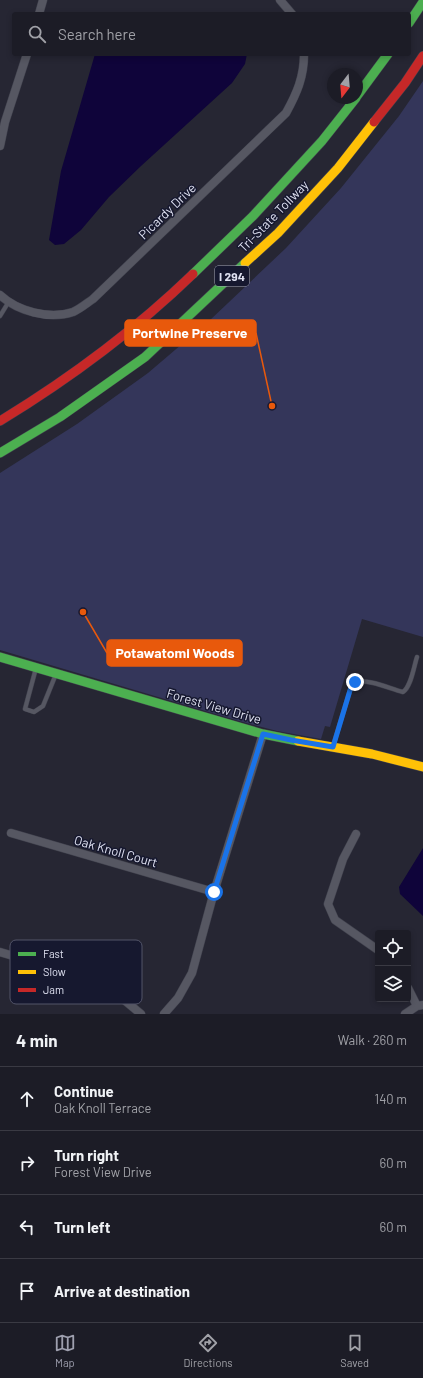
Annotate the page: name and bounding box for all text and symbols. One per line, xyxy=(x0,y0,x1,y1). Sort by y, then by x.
search box xyxy=(12,12,411,56)
icon: search xyxy=(26,23,48,45)
text: Search here xyxy=(58,25,136,43)
north arrow xyxy=(327,68,363,104)
street label: Tri-State Tollway xyxy=(235,177,311,255)
street label: Picardy Drive xyxy=(135,180,199,242)
road number: I 294 xyxy=(215,266,249,286)
callout: Portwine Preserve xyxy=(125,320,256,346)
text: Portwine Preserve xyxy=(133,324,248,341)
callout: Potawatomi Woods xyxy=(107,640,242,666)
text: Potawatomi Woods xyxy=(116,644,234,661)
route end xyxy=(346,673,364,691)
street label: Forest View Drive xyxy=(165,685,263,727)
street label: Oak Knoll Court xyxy=(73,831,159,871)
route start xyxy=(205,883,223,901)
map controls xyxy=(375,930,411,1002)
button: locate xyxy=(375,930,411,966)
legend xyxy=(10,940,142,1004)
text: Fast xyxy=(43,947,64,960)
text: Slow xyxy=(43,965,66,978)
button: layers xyxy=(375,966,411,1002)
text: Jam xyxy=(43,983,64,996)
text: 4 min xyxy=(16,1030,58,1050)
text: Walk · 260 m xyxy=(338,1032,407,1048)
text: Continue xyxy=(54,1082,114,1100)
icon: ahead xyxy=(16,1088,38,1110)
text: 140 m xyxy=(375,1091,407,1107)
text: Oak Knoll Terrace xyxy=(54,1100,151,1116)
text: Turn right xyxy=(54,1146,119,1164)
icon: right xyxy=(16,1152,38,1174)
text: 60 m xyxy=(380,1155,407,1171)
text: Forest View Drive xyxy=(54,1164,152,1180)
icon: left xyxy=(16,1216,38,1238)
text: Turn left xyxy=(54,1218,110,1236)
text: 60 m xyxy=(380,1219,407,1235)
icon: arrive xyxy=(16,1280,38,1302)
text: Arrive at destination xyxy=(54,1282,190,1300)
tab: Map xyxy=(54,1332,76,1369)
tab: Directions xyxy=(183,1332,233,1369)
tab: Saved xyxy=(340,1332,369,1369)

